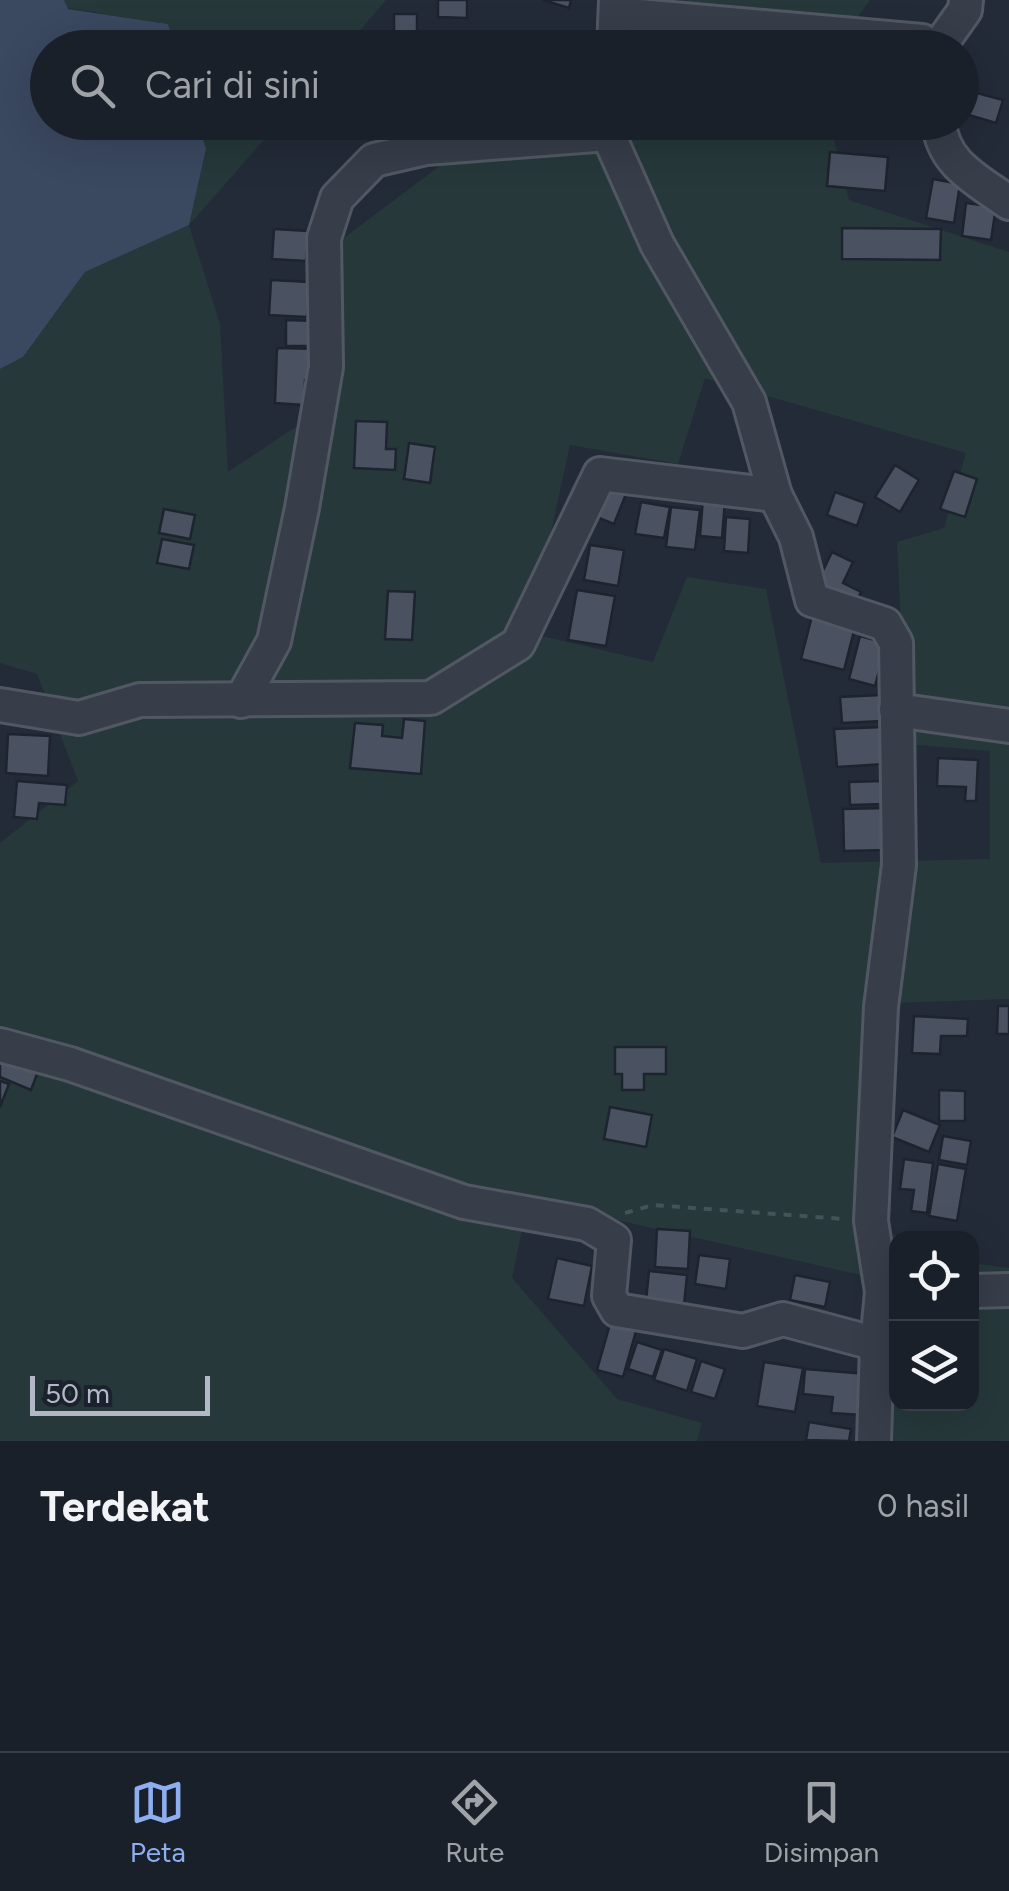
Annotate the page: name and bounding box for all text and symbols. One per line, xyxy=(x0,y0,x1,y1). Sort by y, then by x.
search box xyxy=(30,30,979,140)
icon: search xyxy=(65,58,120,113)
text: Cari di sini xyxy=(145,62,320,108)
map controls xyxy=(889,1231,979,1411)
button: locate xyxy=(889,1231,979,1321)
button: layers xyxy=(889,1321,979,1411)
scale bar xyxy=(30,1371,210,1416)
text: 50 m xyxy=(45,1376,110,1410)
text: Terdekat xyxy=(40,1481,210,1532)
text: 0 hasil xyxy=(877,1487,969,1525)
tab: Peta xyxy=(130,1775,186,1869)
tab: Rute xyxy=(445,1775,504,1869)
tab: Disimpan xyxy=(764,1775,879,1869)

